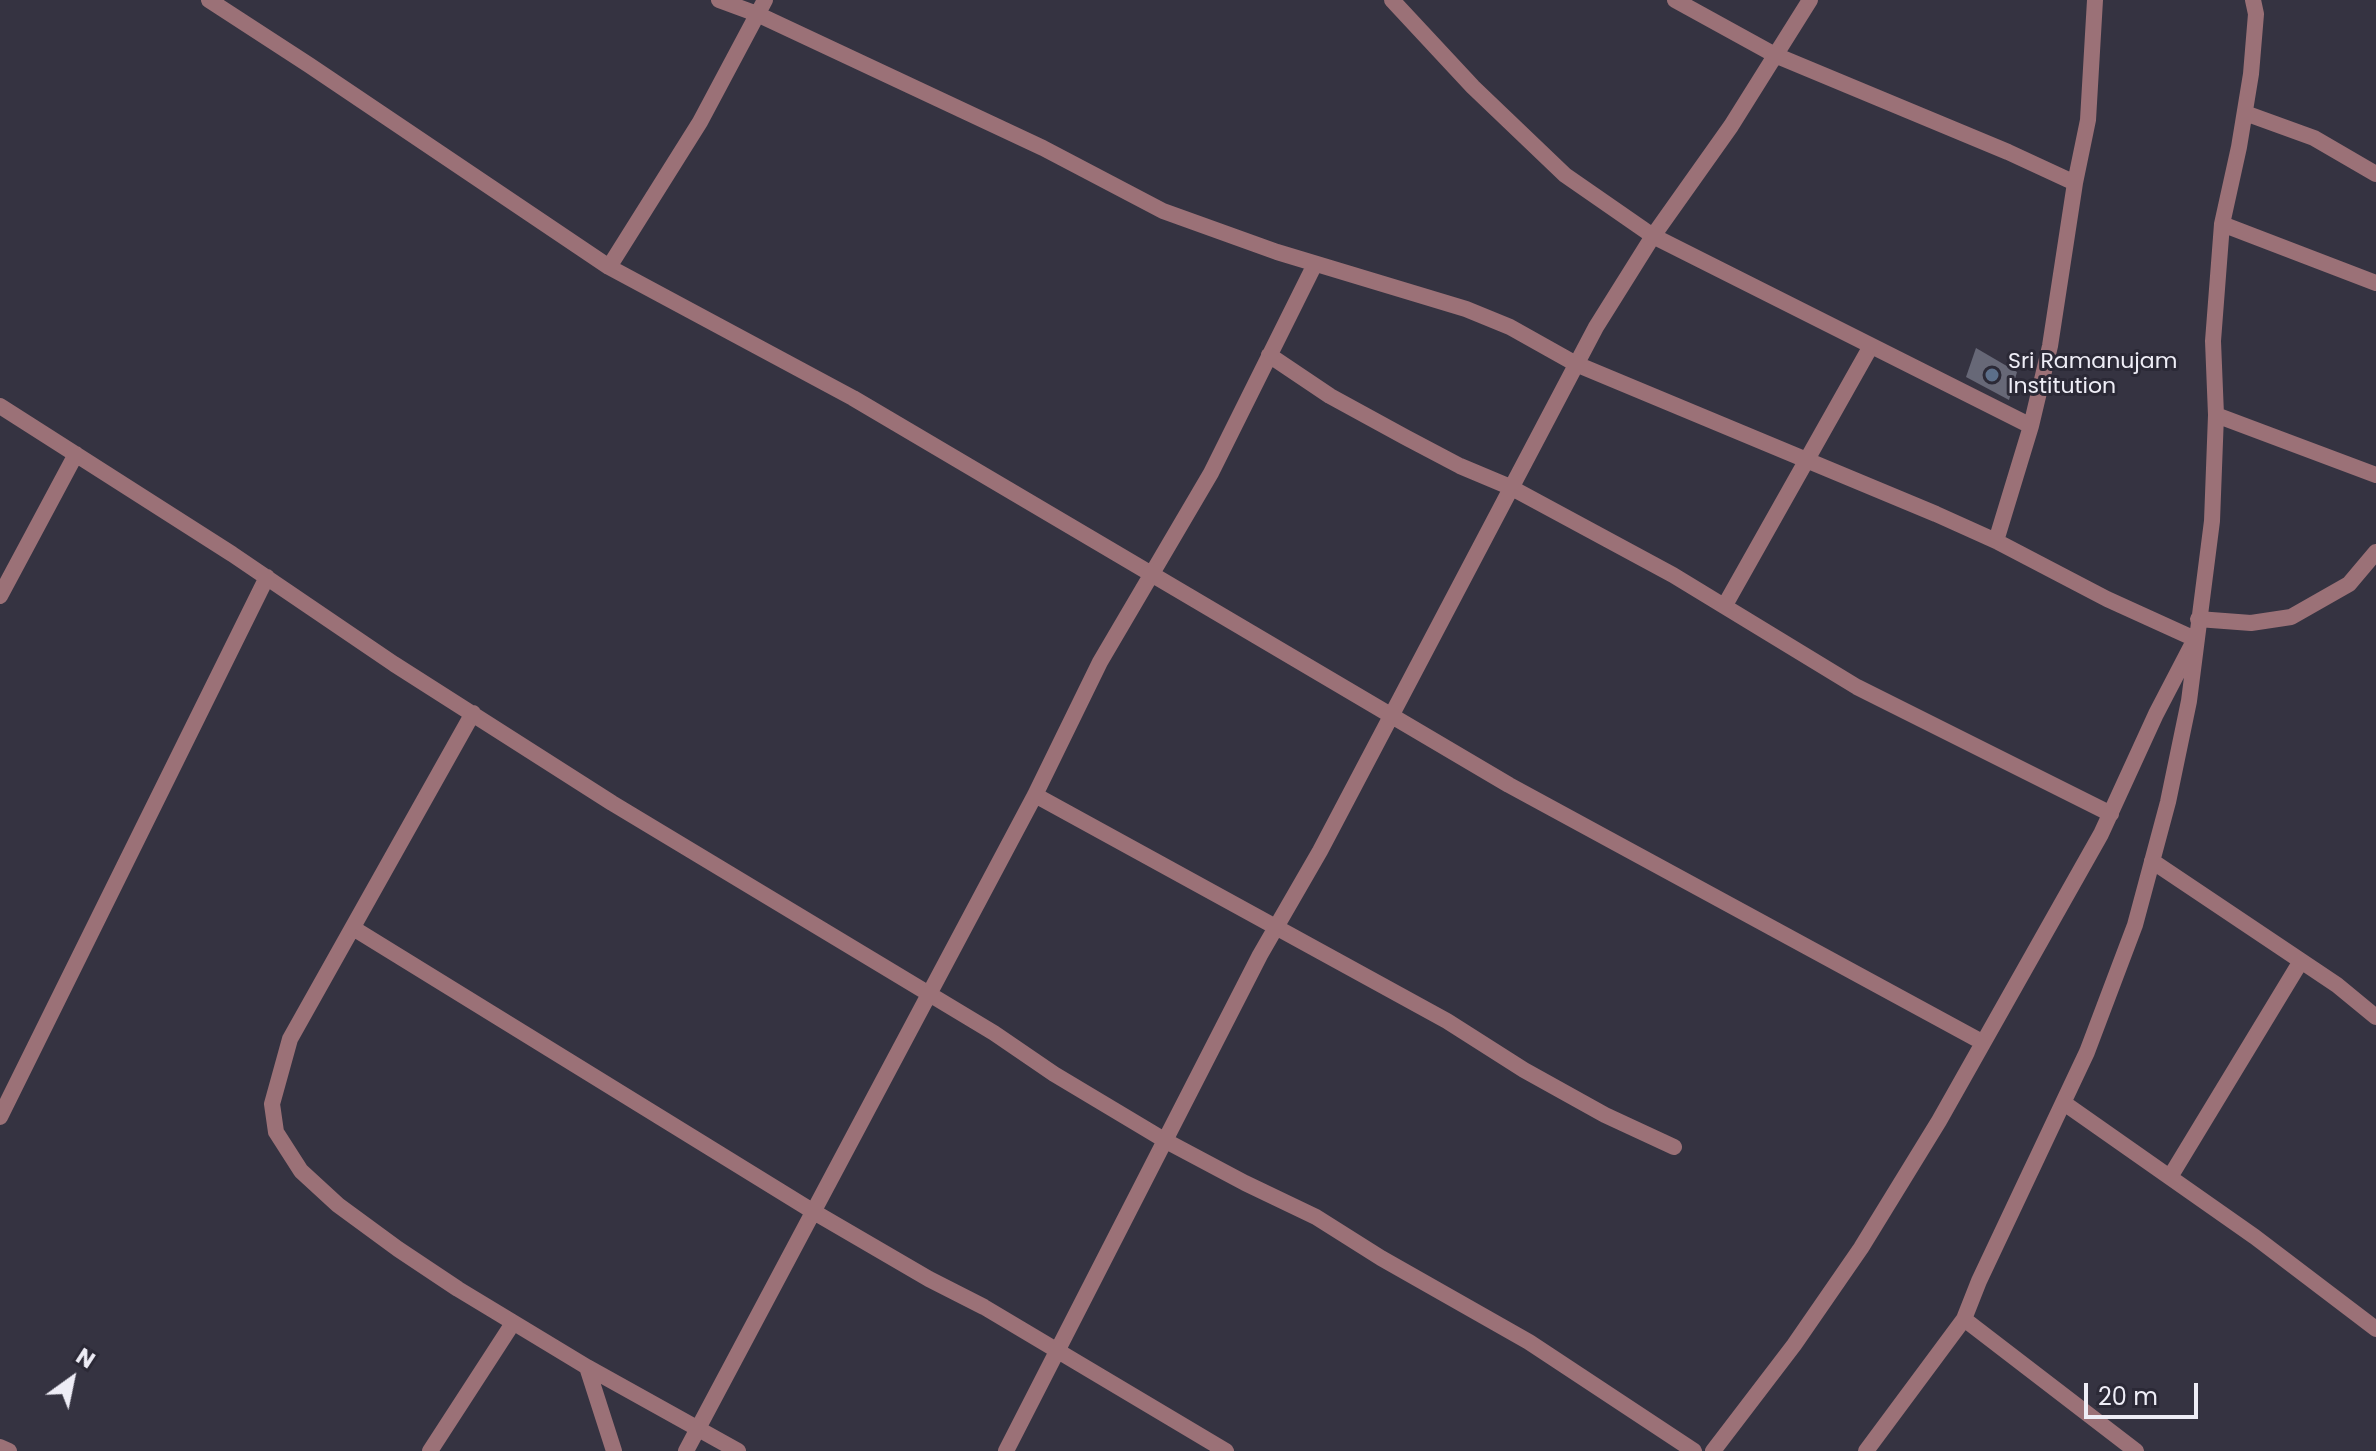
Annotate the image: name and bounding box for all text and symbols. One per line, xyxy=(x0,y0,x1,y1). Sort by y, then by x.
place label: Sri Ramanujam Institution xyxy=(2008,349,2177,400)
marker: Sri Ramanujam Institution xyxy=(1983,366,2001,384)
north arrow xyxy=(32,1339,112,1419)
text: N xyxy=(70,1341,101,1376)
scale bar xyxy=(2088,1367,2202,1417)
text: 20 m xyxy=(2098,1380,2158,1413)

